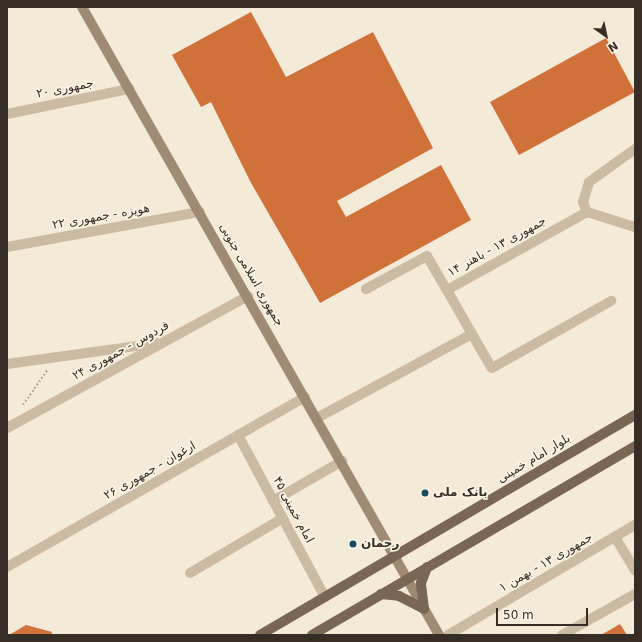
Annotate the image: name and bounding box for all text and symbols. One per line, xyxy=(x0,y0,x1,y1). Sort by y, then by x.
north arrow xyxy=(586,16,626,56)
text: N xyxy=(605,39,620,54)
street label: جمهوری ۲۰ xyxy=(35,76,95,102)
street label: هویزه - جمهوری ۲۲ xyxy=(51,201,151,233)
street label: جمهوری ۱۳ - باهنر ۱۴ xyxy=(445,214,549,280)
street label: جمهوری اسلامی جنوبی xyxy=(216,221,286,329)
street label: فردوس - جمهوری ۲۴ xyxy=(70,319,172,383)
street label: بلوار امام خمینی xyxy=(495,432,573,486)
street label: ارغوان - جمهوری ۲۶ xyxy=(102,439,198,503)
street label: امام خمینی ۴۵ xyxy=(270,474,316,546)
place label: بانک ملی xyxy=(433,486,487,500)
marker: بانک ملی xyxy=(420,488,430,498)
street label: جمهوری ۱۳ - بهمن ۱ xyxy=(497,530,595,596)
place label: رحمان xyxy=(361,537,399,551)
marker: رحمان xyxy=(348,539,358,549)
scale bar xyxy=(498,600,590,626)
text: 50 m xyxy=(503,608,534,622)

